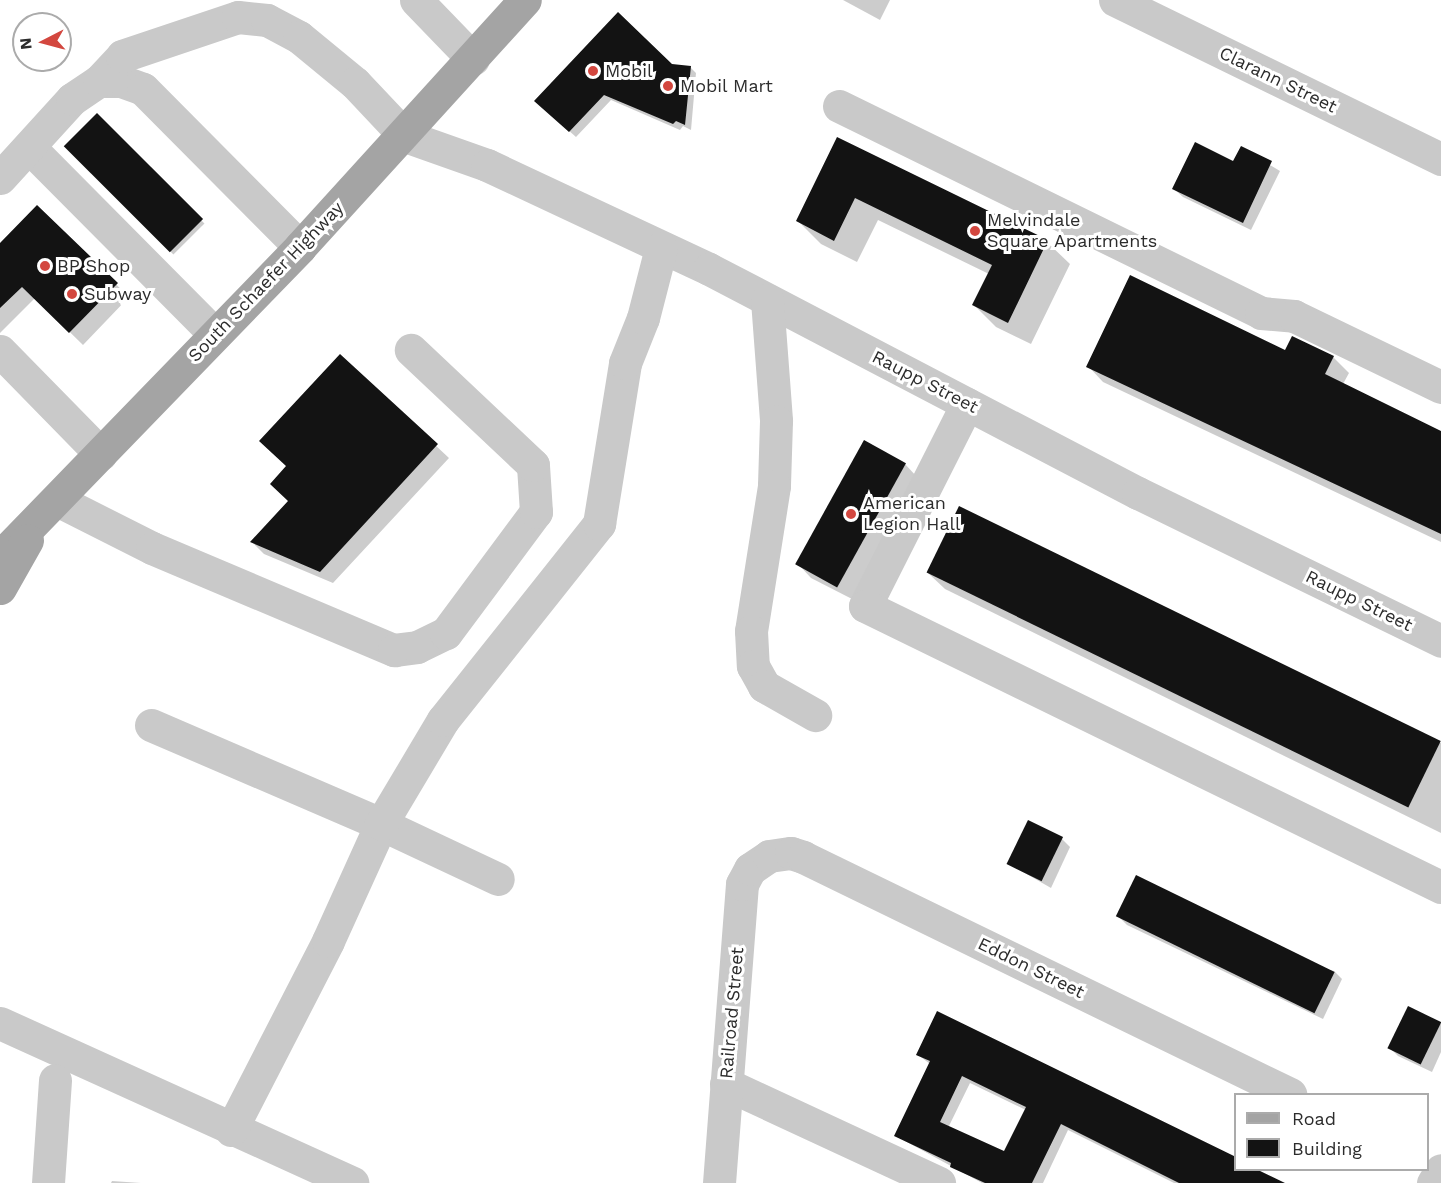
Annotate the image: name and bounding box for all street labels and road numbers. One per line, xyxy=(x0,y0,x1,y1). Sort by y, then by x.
street label: Clarann Street xyxy=(1216,42,1340,118)
street label: South Schaefer Highway xyxy=(184,197,348,367)
street label: Raupp Street xyxy=(868,346,982,418)
street label: Raupp Street xyxy=(1302,566,1416,636)
street label: Eddon Street xyxy=(974,933,1088,1003)
street label: Railroad Street xyxy=(715,946,749,1080)

